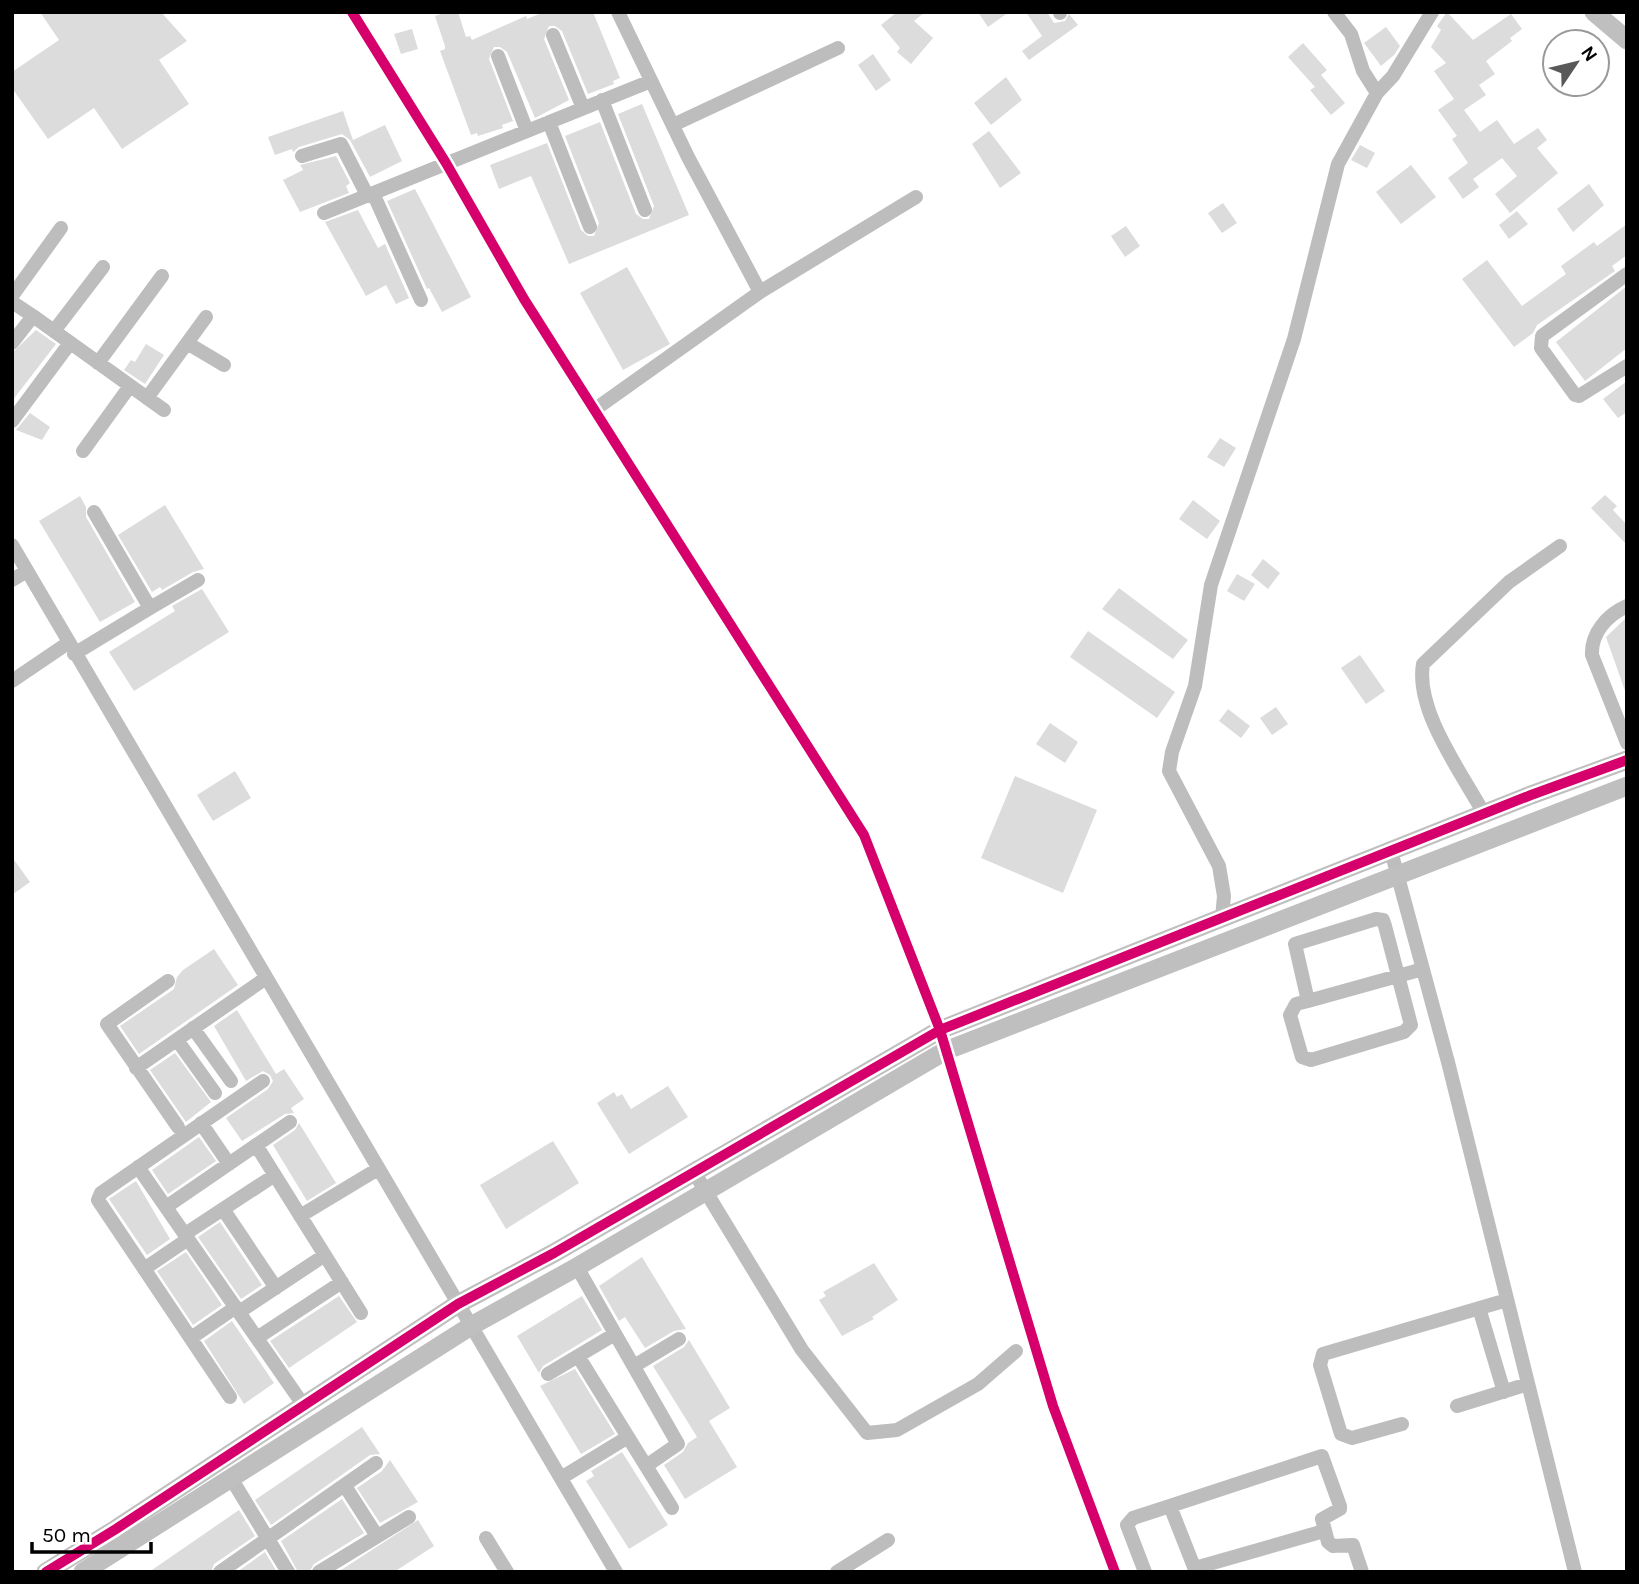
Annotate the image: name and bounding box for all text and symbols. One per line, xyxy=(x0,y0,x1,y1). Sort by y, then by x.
north arrow xyxy=(1541,28,1611,98)
text: N xyxy=(1576,42,1602,66)
scale bar xyxy=(32,1510,150,1554)
text: 50 m xyxy=(42,1523,91,1547)

